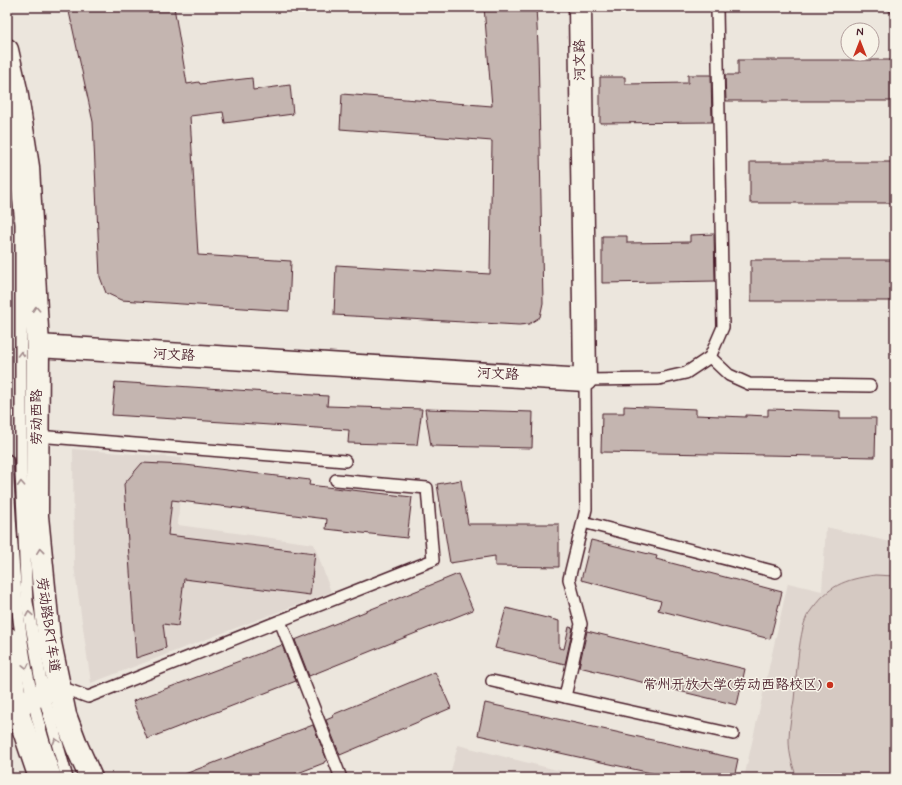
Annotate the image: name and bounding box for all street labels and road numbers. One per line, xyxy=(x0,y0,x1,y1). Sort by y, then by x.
street label: 河文路 xyxy=(571,39,589,81)
street label: 河文路 xyxy=(153,345,195,365)
street label: 河文路 xyxy=(477,364,519,384)
street label: 劳动西路 xyxy=(28,389,46,445)
street label: 劳动路BRT车道 xyxy=(32,576,64,674)

